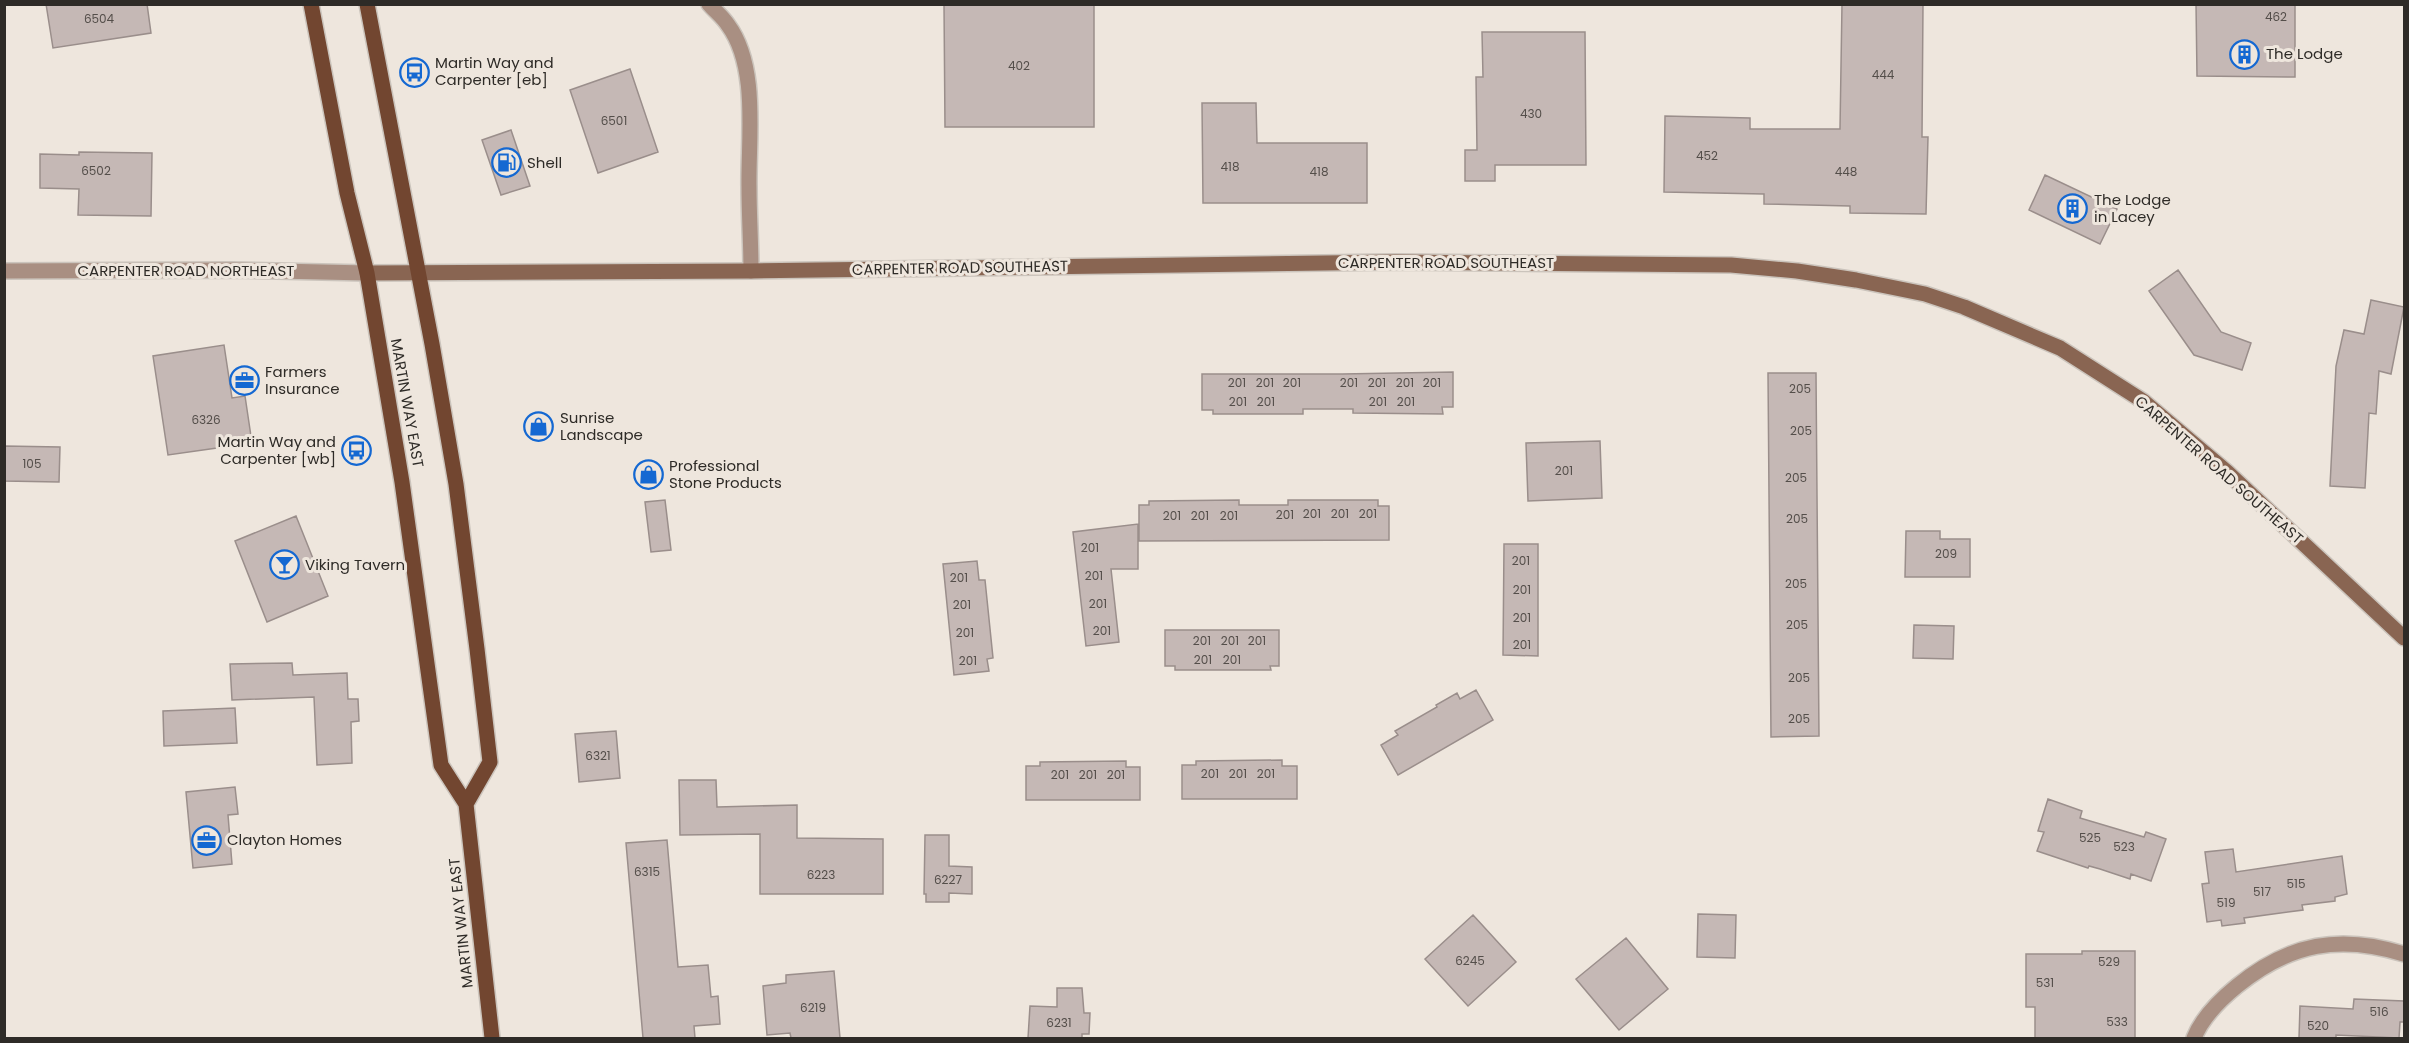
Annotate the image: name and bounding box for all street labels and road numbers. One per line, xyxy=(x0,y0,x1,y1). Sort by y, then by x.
street label: CARPENTER ROAD SOUTHEAST xyxy=(1338,252,1554,273)
street label: CARPENTER ROAD SOUTHEAST xyxy=(852,255,1068,280)
street label: CARPENTER ROAD NORTHEAST xyxy=(78,260,294,281)
street label: MARTIN WAY EAST xyxy=(386,337,429,469)
street label: CARPENTER ROAD SOUTHEAST xyxy=(2131,391,2308,548)
street label: MARTIN WAY EAST xyxy=(443,857,478,989)

